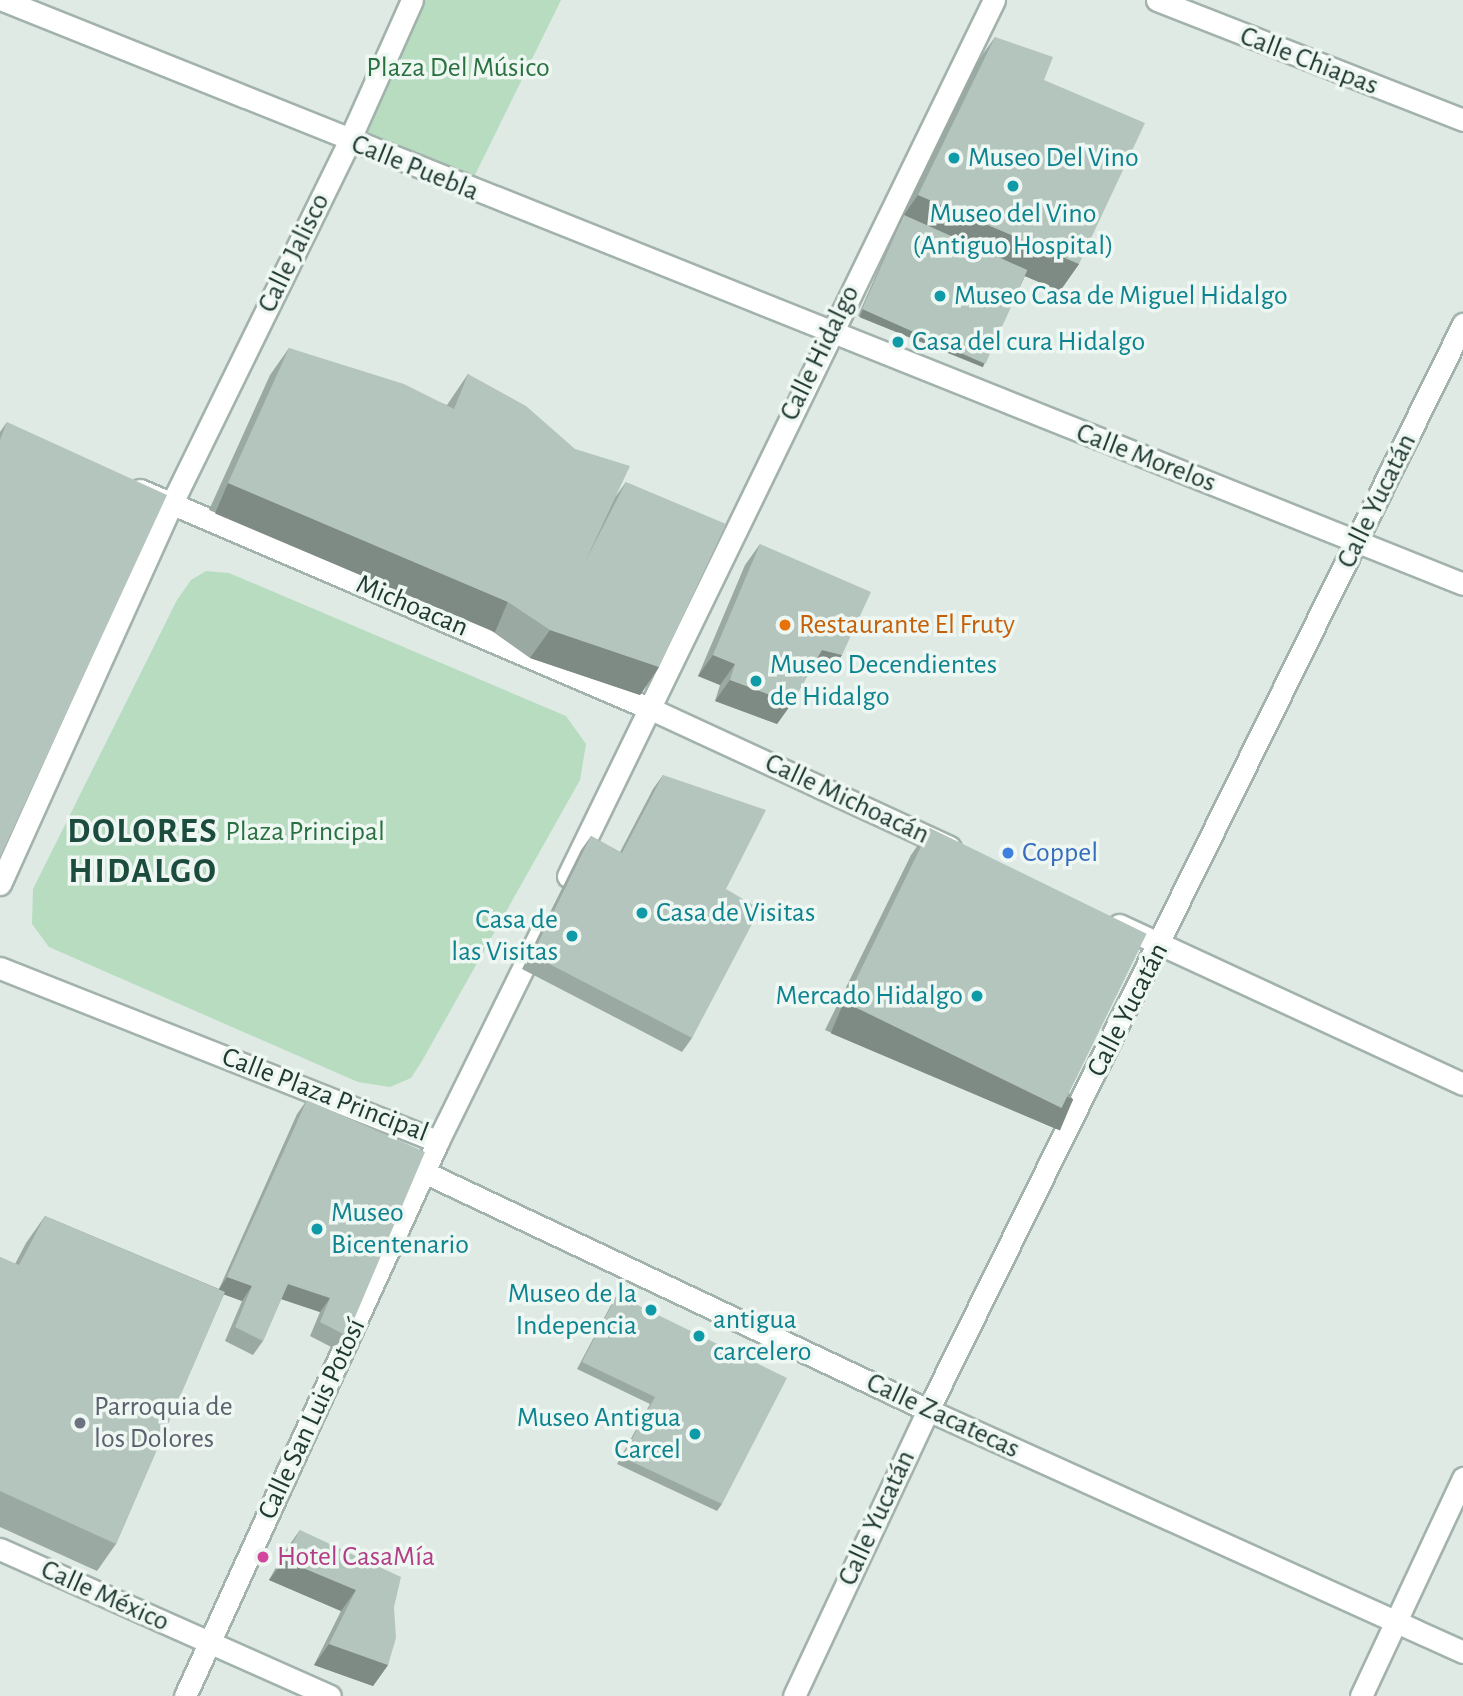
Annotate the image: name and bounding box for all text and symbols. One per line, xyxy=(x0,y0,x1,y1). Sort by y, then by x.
street label: Calle Chiapas xyxy=(1235,19,1383,103)
park label: Plaza Del Músico xyxy=(366,51,550,85)
street label: Calle Puebla xyxy=(346,127,484,209)
place label: Museo Del Vino xyxy=(968,141,1139,175)
marker: Museo Del Vino xyxy=(946,150,962,166)
marker: Museo del Vino (Antiguo Hospital) xyxy=(1005,178,1021,194)
street label: Calle Jalisco xyxy=(251,188,337,318)
place label: Museo del Vino (Antiguo Hospital) xyxy=(912,197,1114,263)
place label: Museo Casa de Miguel Hidalgo xyxy=(954,279,1288,313)
street label: Calle Hidalgo xyxy=(773,280,867,426)
marker: Museo Casa de Miguel Hidalgo xyxy=(932,288,948,304)
place label: Casa del cura Hidalgo xyxy=(912,325,1145,359)
marker: Casa del cura Hidalgo xyxy=(890,334,906,350)
street label: Calle Morelos xyxy=(1071,416,1221,500)
street label: Calle Yucatán xyxy=(1330,428,1424,574)
street label: Michoacan xyxy=(351,567,473,645)
place label: Restaurante El Fruty xyxy=(799,608,1015,642)
marker: Restaurante El Fruty xyxy=(777,617,793,633)
place label: Museo Decendientes de Hidalgo xyxy=(770,648,997,714)
marker: Museo Decendientes de Hidalgo xyxy=(748,673,764,689)
street label: Calle Michoacán xyxy=(760,746,934,852)
district label: DOLORES HIDALGO xyxy=(68,811,218,893)
park label: Plaza Principal xyxy=(225,815,385,849)
place label: Coppel xyxy=(1022,836,1098,870)
marker: Coppel xyxy=(1000,845,1016,861)
place label: Casa de Visitas xyxy=(656,896,815,930)
place label: Casa de las Visitas xyxy=(451,903,558,969)
marker: Casa de Visitas xyxy=(634,905,650,921)
marker: Casa de las Visitas xyxy=(564,928,580,944)
street label: Calle Yucatán xyxy=(1080,938,1176,1082)
place label: Mercado Hidalgo xyxy=(776,979,963,1013)
marker: Mercado Hidalgo xyxy=(969,988,985,1004)
street label: Calle Plaza Principal xyxy=(217,1040,433,1150)
place label: Museo Bicentenario xyxy=(331,1196,469,1262)
marker: Museo Bicentenario xyxy=(309,1221,325,1237)
place label: Museo de la Indepencia xyxy=(508,1277,637,1343)
marker: Museo de la Indepencia xyxy=(643,1302,659,1318)
place label: antigua carcelero xyxy=(713,1303,811,1369)
street label: Calle San Luis Potosí xyxy=(251,1313,373,1525)
marker: antigua carcelero xyxy=(691,1328,707,1344)
street label: Calle Zacatecas xyxy=(861,1366,1025,1466)
place label: Parroquia de los Dolores xyxy=(94,1390,233,1456)
place label: Museo Antigua Carcel xyxy=(517,1401,681,1467)
marker: Parroquia de los Dolores xyxy=(72,1415,88,1431)
marker: Museo Antigua Carcel xyxy=(687,1426,703,1442)
street label: Calle Yucatán xyxy=(831,1445,923,1591)
place label: Hotel CasaMía xyxy=(277,1540,435,1574)
marker: Hotel CasaMía xyxy=(255,1549,271,1565)
street label: Calle México xyxy=(36,1553,174,1639)

